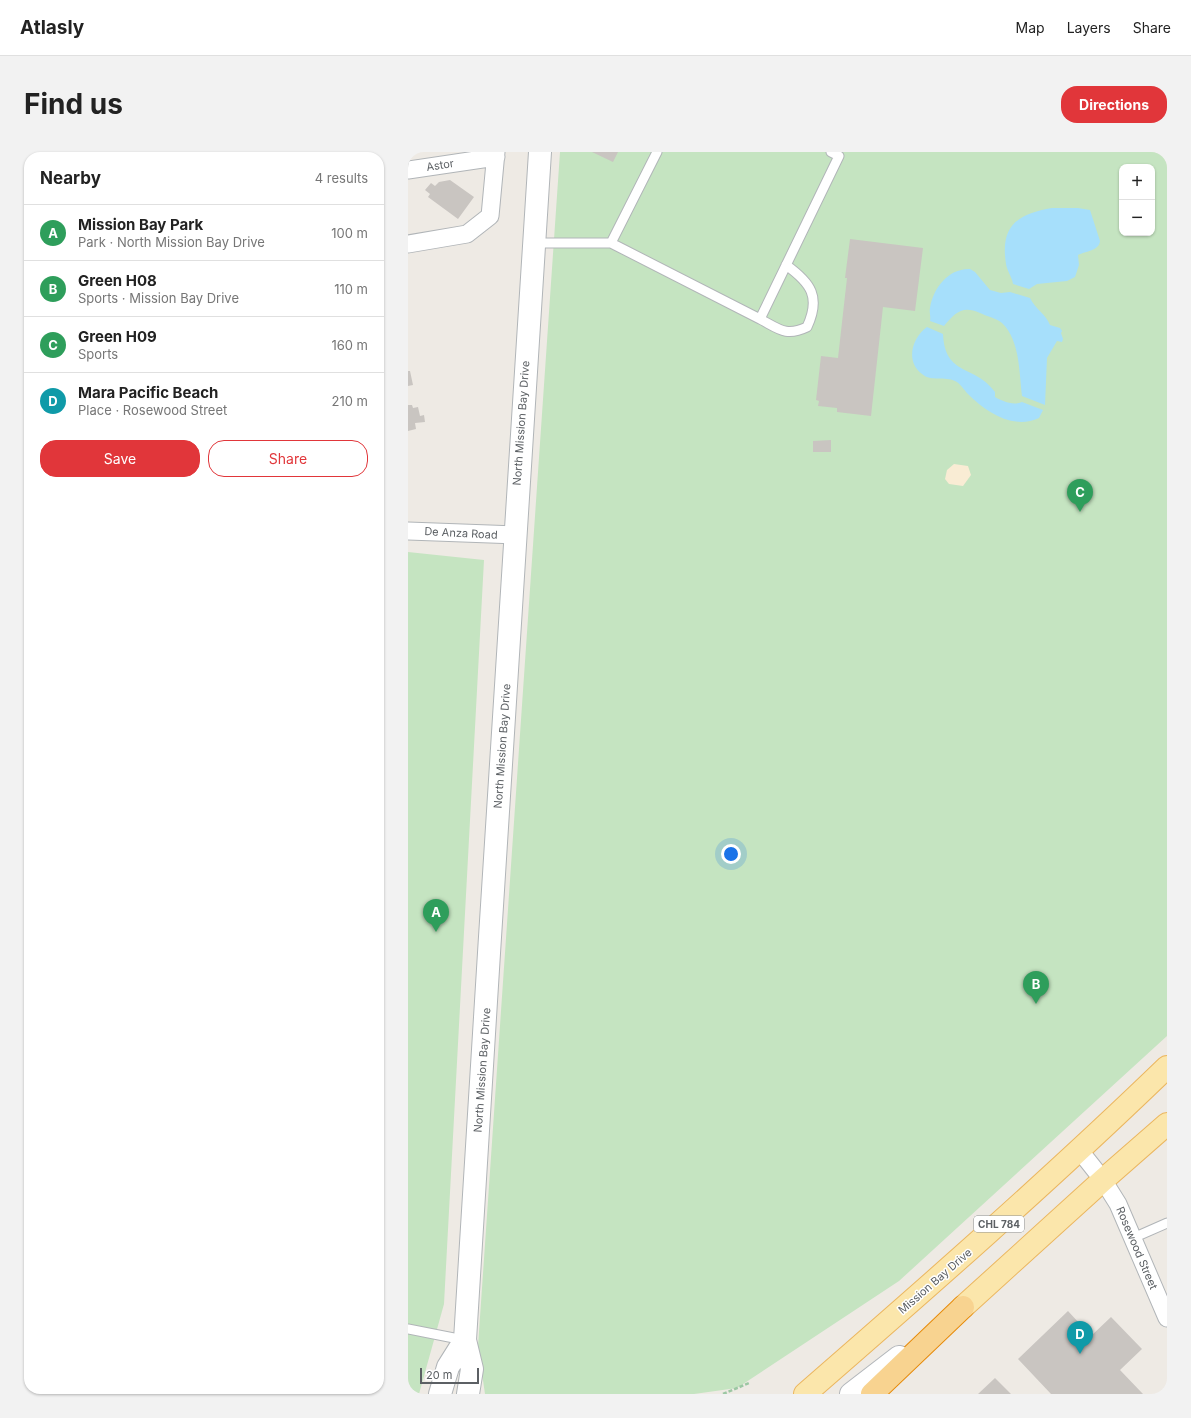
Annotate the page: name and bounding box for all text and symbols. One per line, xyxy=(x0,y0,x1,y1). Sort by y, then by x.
text: Atlasly xyxy=(20,16,84,39)
text: Map xyxy=(1016,19,1045,36)
text: Layers xyxy=(1067,19,1111,36)
text: Share xyxy=(1133,19,1171,36)
button: Directions xyxy=(1061,86,1167,123)
text: Find us xyxy=(24,87,123,121)
street label: Astor xyxy=(425,156,455,174)
map controls xyxy=(1119,164,1155,236)
button: + xyxy=(1119,164,1155,200)
text: Nearby xyxy=(40,168,101,188)
text: 4 results xyxy=(315,170,368,186)
button: − xyxy=(1119,200,1155,236)
text: Mission Bay Park xyxy=(78,215,203,234)
text: A xyxy=(48,225,58,241)
text: 100 m xyxy=(331,225,368,241)
text: Park · North Mission Bay Drive xyxy=(78,234,265,250)
text: Green H08 xyxy=(78,271,157,290)
text: B xyxy=(49,281,57,297)
text: 110 m xyxy=(334,281,368,297)
text: Sports · Mission Bay Drive xyxy=(78,290,239,306)
text: Green H09 xyxy=(78,327,157,346)
text: C xyxy=(48,337,58,353)
text: 160 m xyxy=(331,337,368,353)
text: Sports xyxy=(78,346,118,362)
street label: North Mission Bay Drive xyxy=(510,360,532,486)
text: Mara Pacific Beach xyxy=(78,383,218,402)
text: D xyxy=(48,393,58,409)
text: 210 m xyxy=(332,393,368,409)
text: Place · Rosewood Street xyxy=(78,402,227,418)
button: Save xyxy=(40,440,200,477)
button: Share xyxy=(208,440,368,477)
pin: C xyxy=(1067,479,1093,512)
street label: De Anza Road xyxy=(424,524,498,542)
street label: North Mission Bay Drive xyxy=(491,683,513,809)
your location xyxy=(721,844,741,864)
pin: A xyxy=(423,899,449,932)
pin: B xyxy=(1023,971,1049,1004)
street label: North Mission Bay Drive xyxy=(471,1007,493,1133)
street label: Rosewood Street xyxy=(1113,1205,1161,1292)
road number: CHL 784 xyxy=(974,1216,1024,1232)
street label: Mission Bay Drive xyxy=(895,1245,975,1317)
pin: D xyxy=(1067,1321,1093,1354)
scale bar xyxy=(420,1366,479,1385)
text: 20 m xyxy=(426,1368,452,1382)

